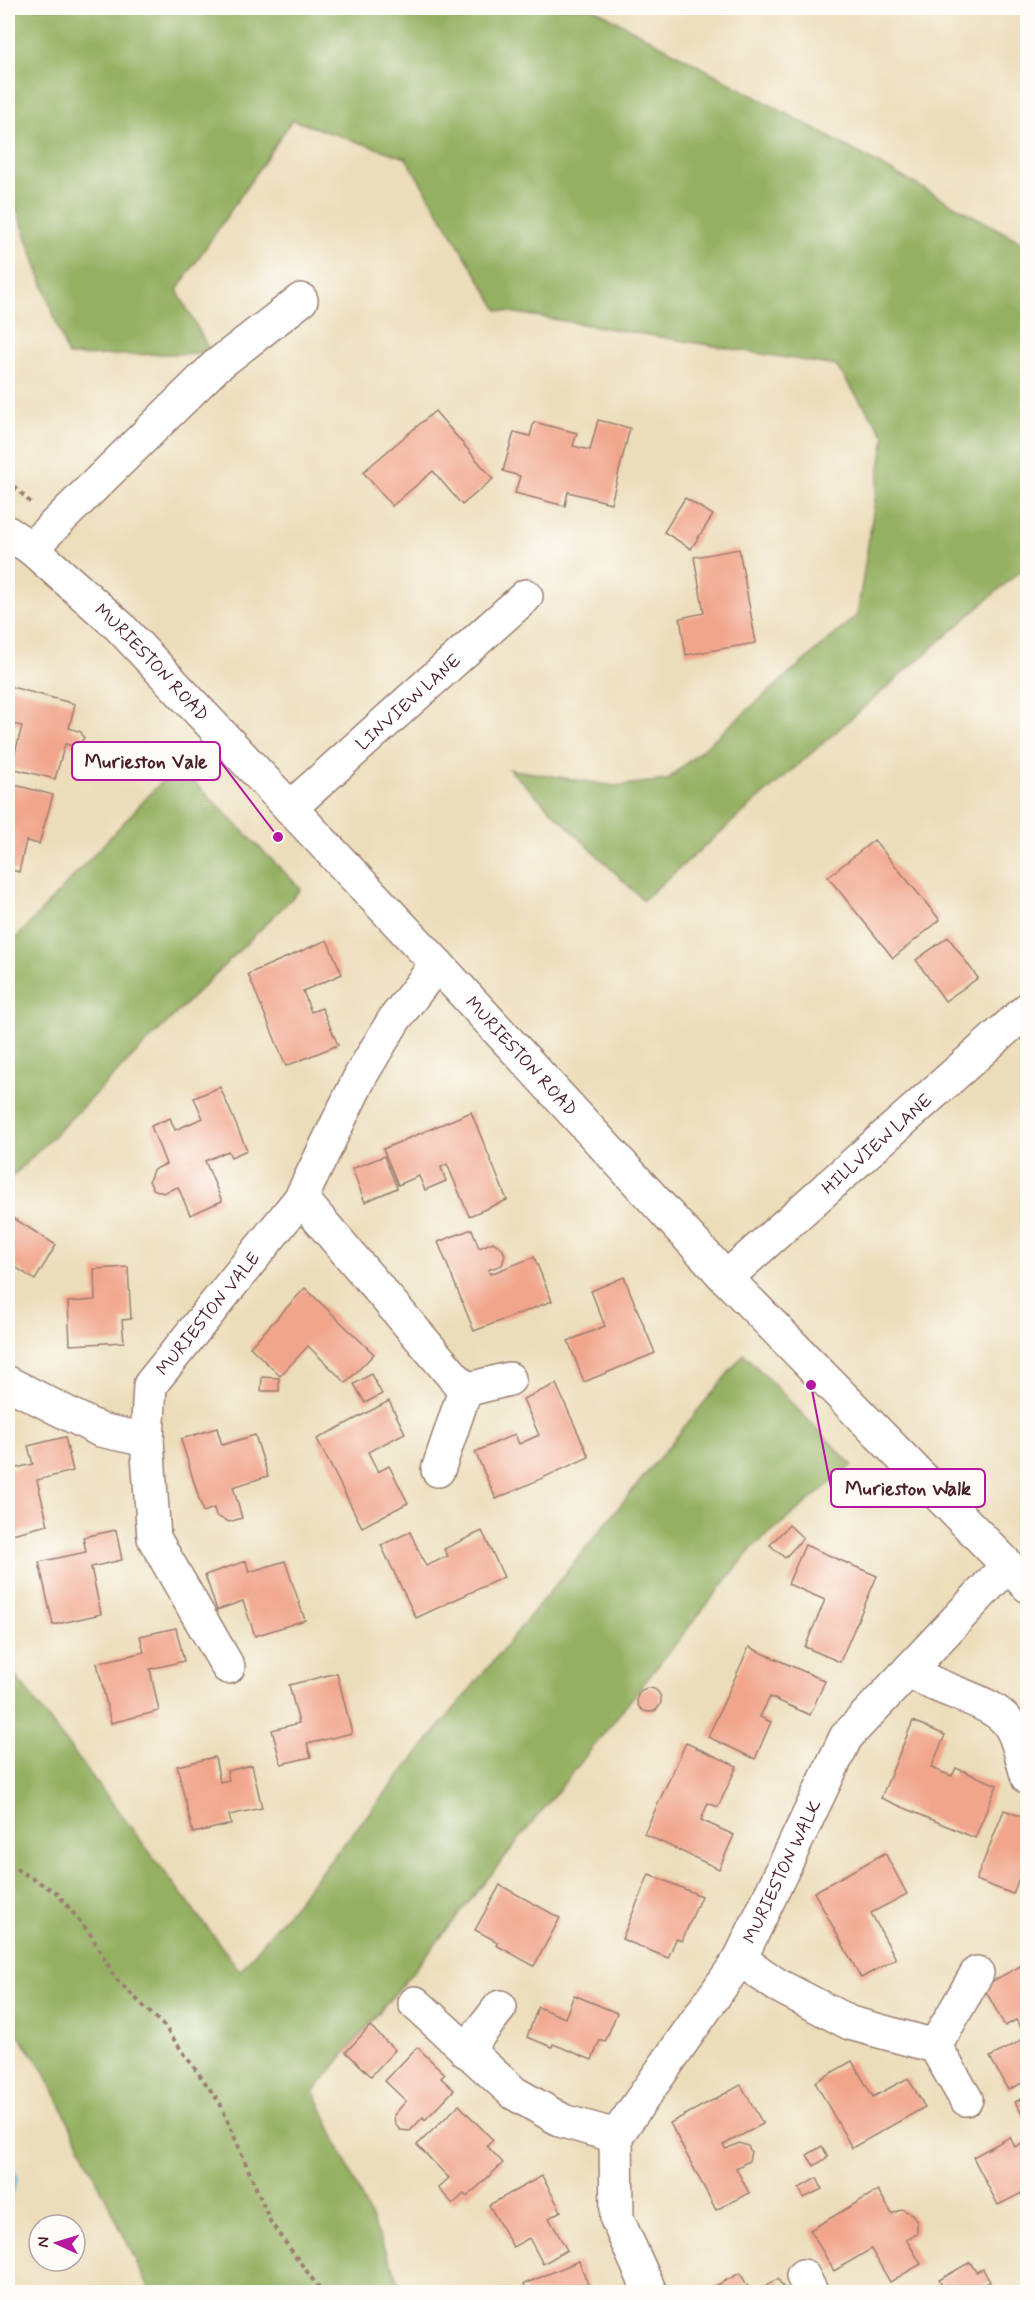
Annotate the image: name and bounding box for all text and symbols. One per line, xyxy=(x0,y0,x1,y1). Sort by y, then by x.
street label: MURIESTON ROAD xyxy=(89,599,214,727)
street label: LINVIEW LANE xyxy=(351,649,467,756)
callout: Murieston Vale xyxy=(72,742,220,780)
text: Murieston Vale xyxy=(84,749,208,776)
street label: MURIESTON ROAD xyxy=(460,991,582,1122)
street label: HILLVIEW LANE xyxy=(817,1089,938,1200)
street label: MURIESTON VALE xyxy=(151,1247,266,1381)
callout: Murieston Walk xyxy=(831,1469,985,1507)
text: Murieston Walk xyxy=(845,1476,971,1503)
street label: MURIESTON WALK xyxy=(738,1796,827,1948)
north arrow xyxy=(27,2213,87,2273)
text: N xyxy=(33,2236,54,2248)

